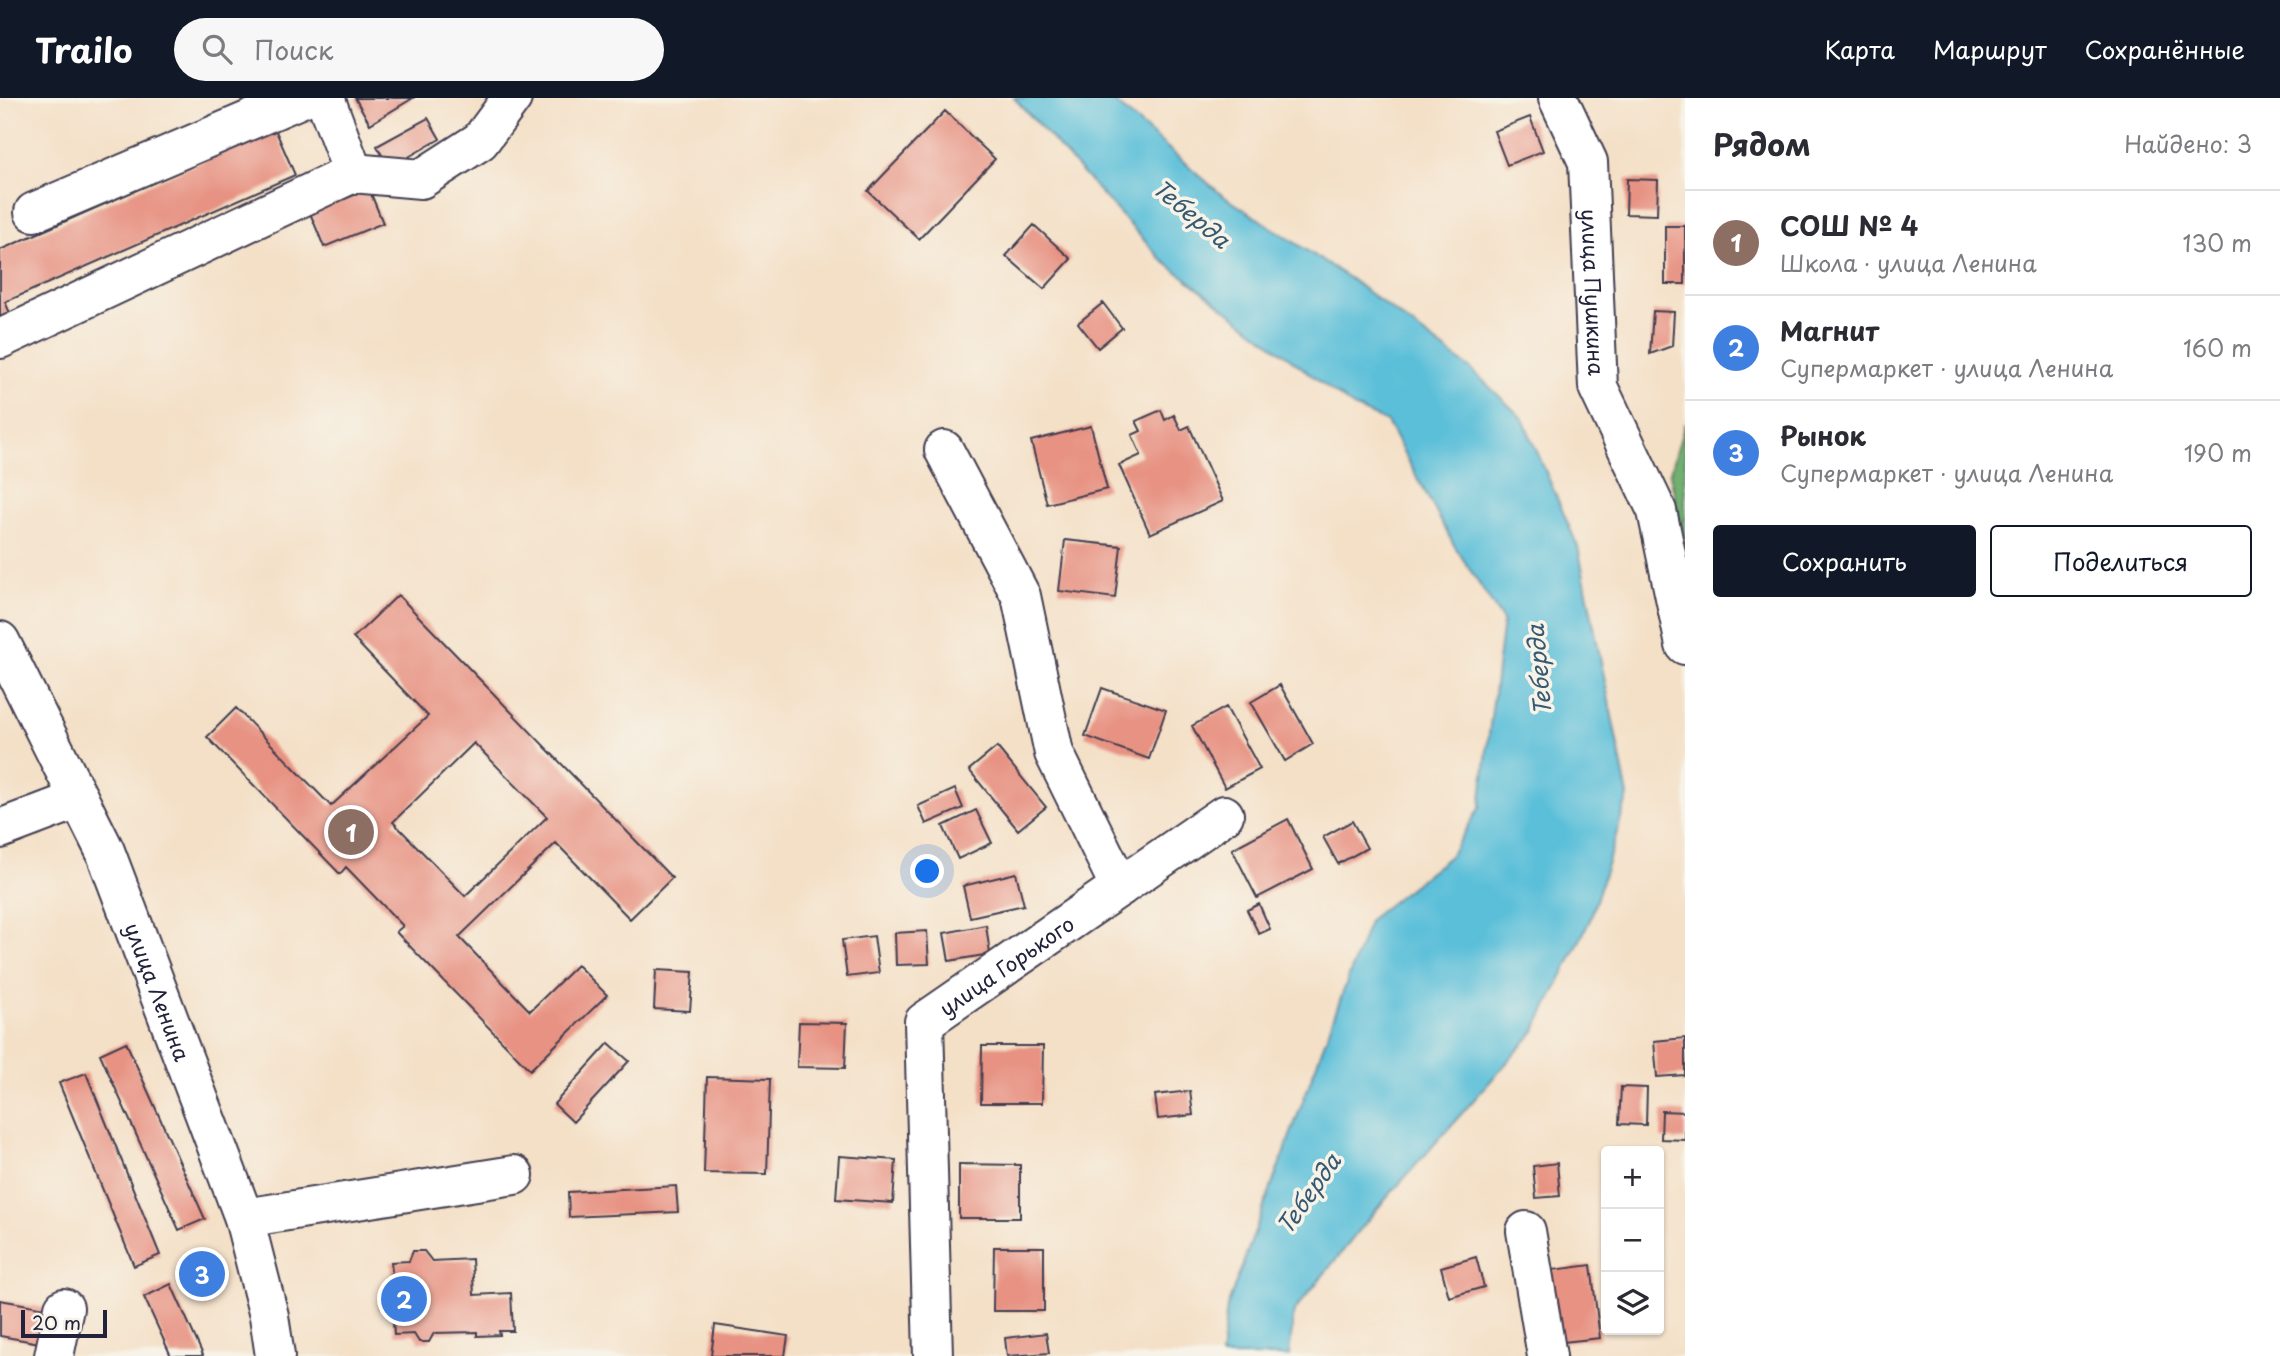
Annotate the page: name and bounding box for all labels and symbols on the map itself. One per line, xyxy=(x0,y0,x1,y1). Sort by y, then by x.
water label: Теберда xyxy=(1146,170,1239,256)
street label: улица Пушкина xyxy=(1574,208,1614,377)
water label: Теберда xyxy=(1517,622,1559,717)
pin: 1 xyxy=(328,806,374,858)
your location xyxy=(910,854,944,888)
street label: улица Горького xyxy=(932,907,1080,1023)
street label: улица Ленина xyxy=(117,918,199,1066)
water label: Теберда xyxy=(1267,1145,1349,1240)
pin: 3 xyxy=(179,1248,225,1300)
pin: 2 xyxy=(381,1273,427,1325)
scale bar xyxy=(21,1307,107,1339)

